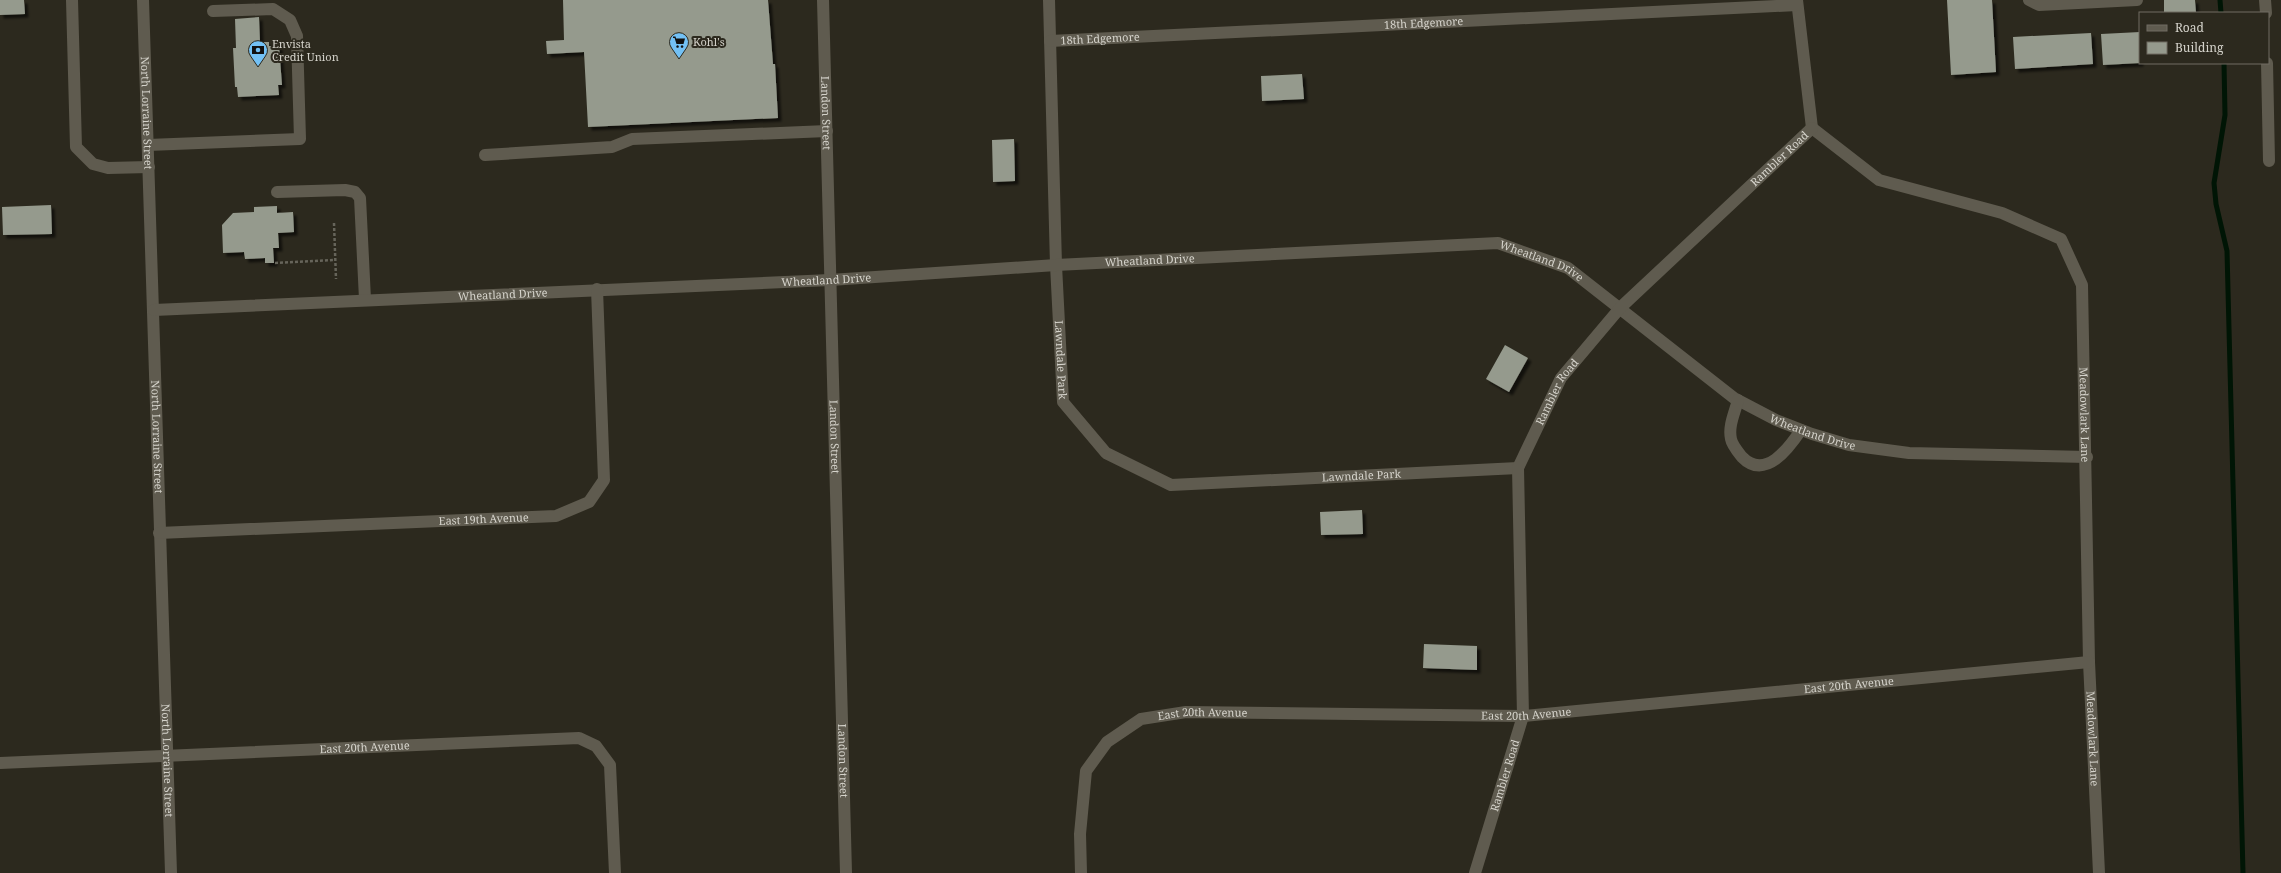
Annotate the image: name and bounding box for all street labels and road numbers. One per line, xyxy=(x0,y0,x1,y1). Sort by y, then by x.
street label: 18th Edgemore xyxy=(1384,13,1464,32)
street label: 18th Edgemore xyxy=(1060,29,1140,47)
street label: North Lorraine Street xyxy=(138,56,156,170)
street label: Landon Street xyxy=(818,76,835,150)
street label: Rambler Road xyxy=(1747,127,1812,189)
street label: Wheatland Drive xyxy=(1498,236,1587,285)
street label: Wheatland Drive xyxy=(1104,250,1195,270)
street label: Wheatland Drive xyxy=(781,269,872,289)
street label: Wheatland Drive xyxy=(457,285,548,304)
street label: Lawndale Park xyxy=(1052,320,1071,400)
street label: Rambler Road xyxy=(1532,355,1582,427)
street label: Meadowlark Lane xyxy=(2077,367,2093,463)
street label: North Lorraine Street xyxy=(148,380,167,494)
street label: Landon Street xyxy=(827,400,843,474)
street label: Wheatland Drive xyxy=(1767,410,1857,453)
street label: Lawndale Park xyxy=(1321,466,1402,485)
street label: East 19th Avenue xyxy=(438,509,529,528)
street label: East 20th Avenue xyxy=(1803,673,1894,696)
street label: Meadowlark Lane xyxy=(2083,691,2103,787)
street label: East 20th Avenue xyxy=(1481,703,1572,723)
street label: North Lorraine Street xyxy=(159,704,177,818)
street label: East 20th Avenue xyxy=(1156,704,1248,723)
street label: Landon Street xyxy=(835,724,852,798)
street label: East 20th Avenue xyxy=(319,737,410,756)
street label: Rambler Road xyxy=(1486,737,1522,813)

